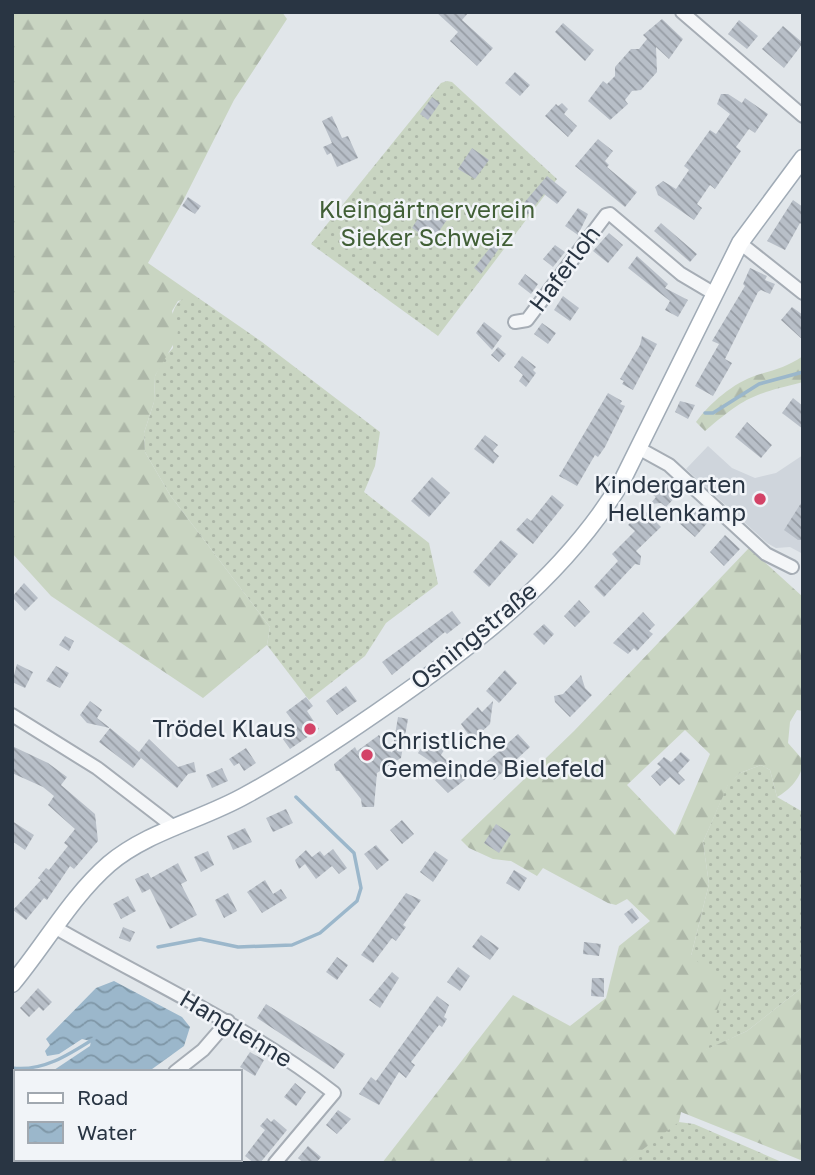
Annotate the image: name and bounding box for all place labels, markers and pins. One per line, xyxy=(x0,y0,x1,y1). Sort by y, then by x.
place label: Kindergarten Hellenkamp xyxy=(594,469,746,526)
marker: Kindergarten Hellenkamp xyxy=(752,491,768,507)
place label: Trödel Klaus xyxy=(153,713,296,742)
marker: Trödel Klaus xyxy=(302,721,318,737)
place label: Christliche Gemeinde Bielefeld xyxy=(381,725,605,782)
marker: Christliche Gemeinde Bielefeld xyxy=(359,747,375,763)

